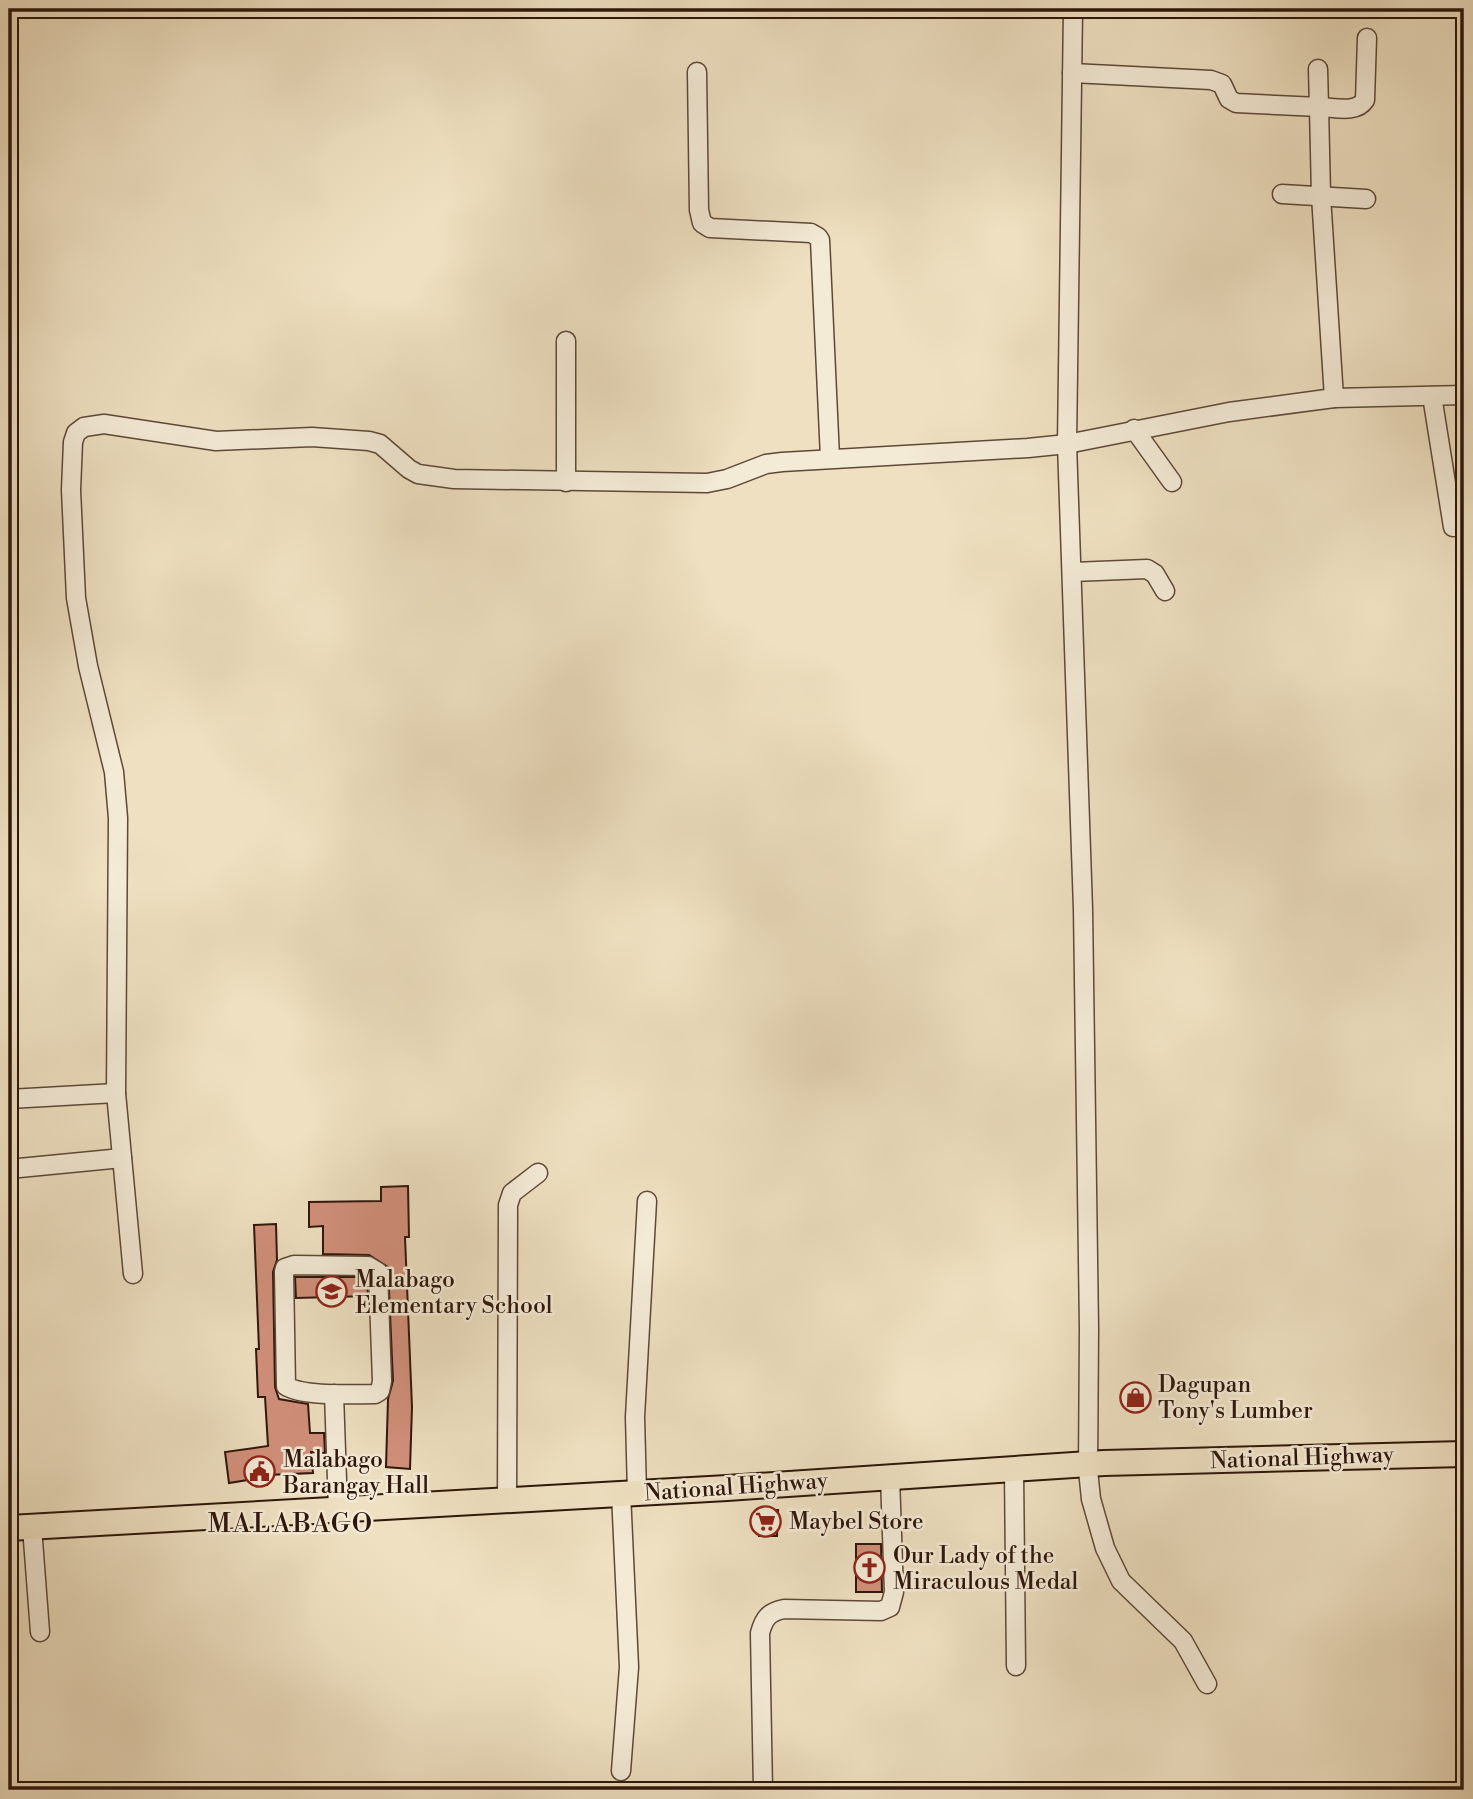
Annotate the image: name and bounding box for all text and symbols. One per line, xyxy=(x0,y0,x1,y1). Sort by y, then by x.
place label: Malabago Elementary School xyxy=(355,1266,553,1320)
school or university icon: Malabago Elementary School xyxy=(315,1275,349,1309)
place label: Dagupan Tony's Lumber xyxy=(1158,1371,1313,1425)
shop icon: Dagupan Tony's Lumber xyxy=(1118,1380,1152,1414)
street label: National Highway xyxy=(1210,1441,1395,1475)
place label: Malabago Barangay Hall xyxy=(282,1446,429,1500)
public building icon: Malabago Barangay Hall xyxy=(243,1455,277,1489)
street label: National Highway xyxy=(643,1467,830,1507)
supermarket icon: Maybel Store xyxy=(749,1504,783,1538)
district label: MALABAGO xyxy=(208,1508,374,1540)
place label: Maybel Store xyxy=(789,1508,924,1536)
place label: Our Lady of the Miraculous Medal xyxy=(893,1542,1078,1596)
church icon: Our Lady of the Miraculous Medal xyxy=(853,1551,887,1585)

